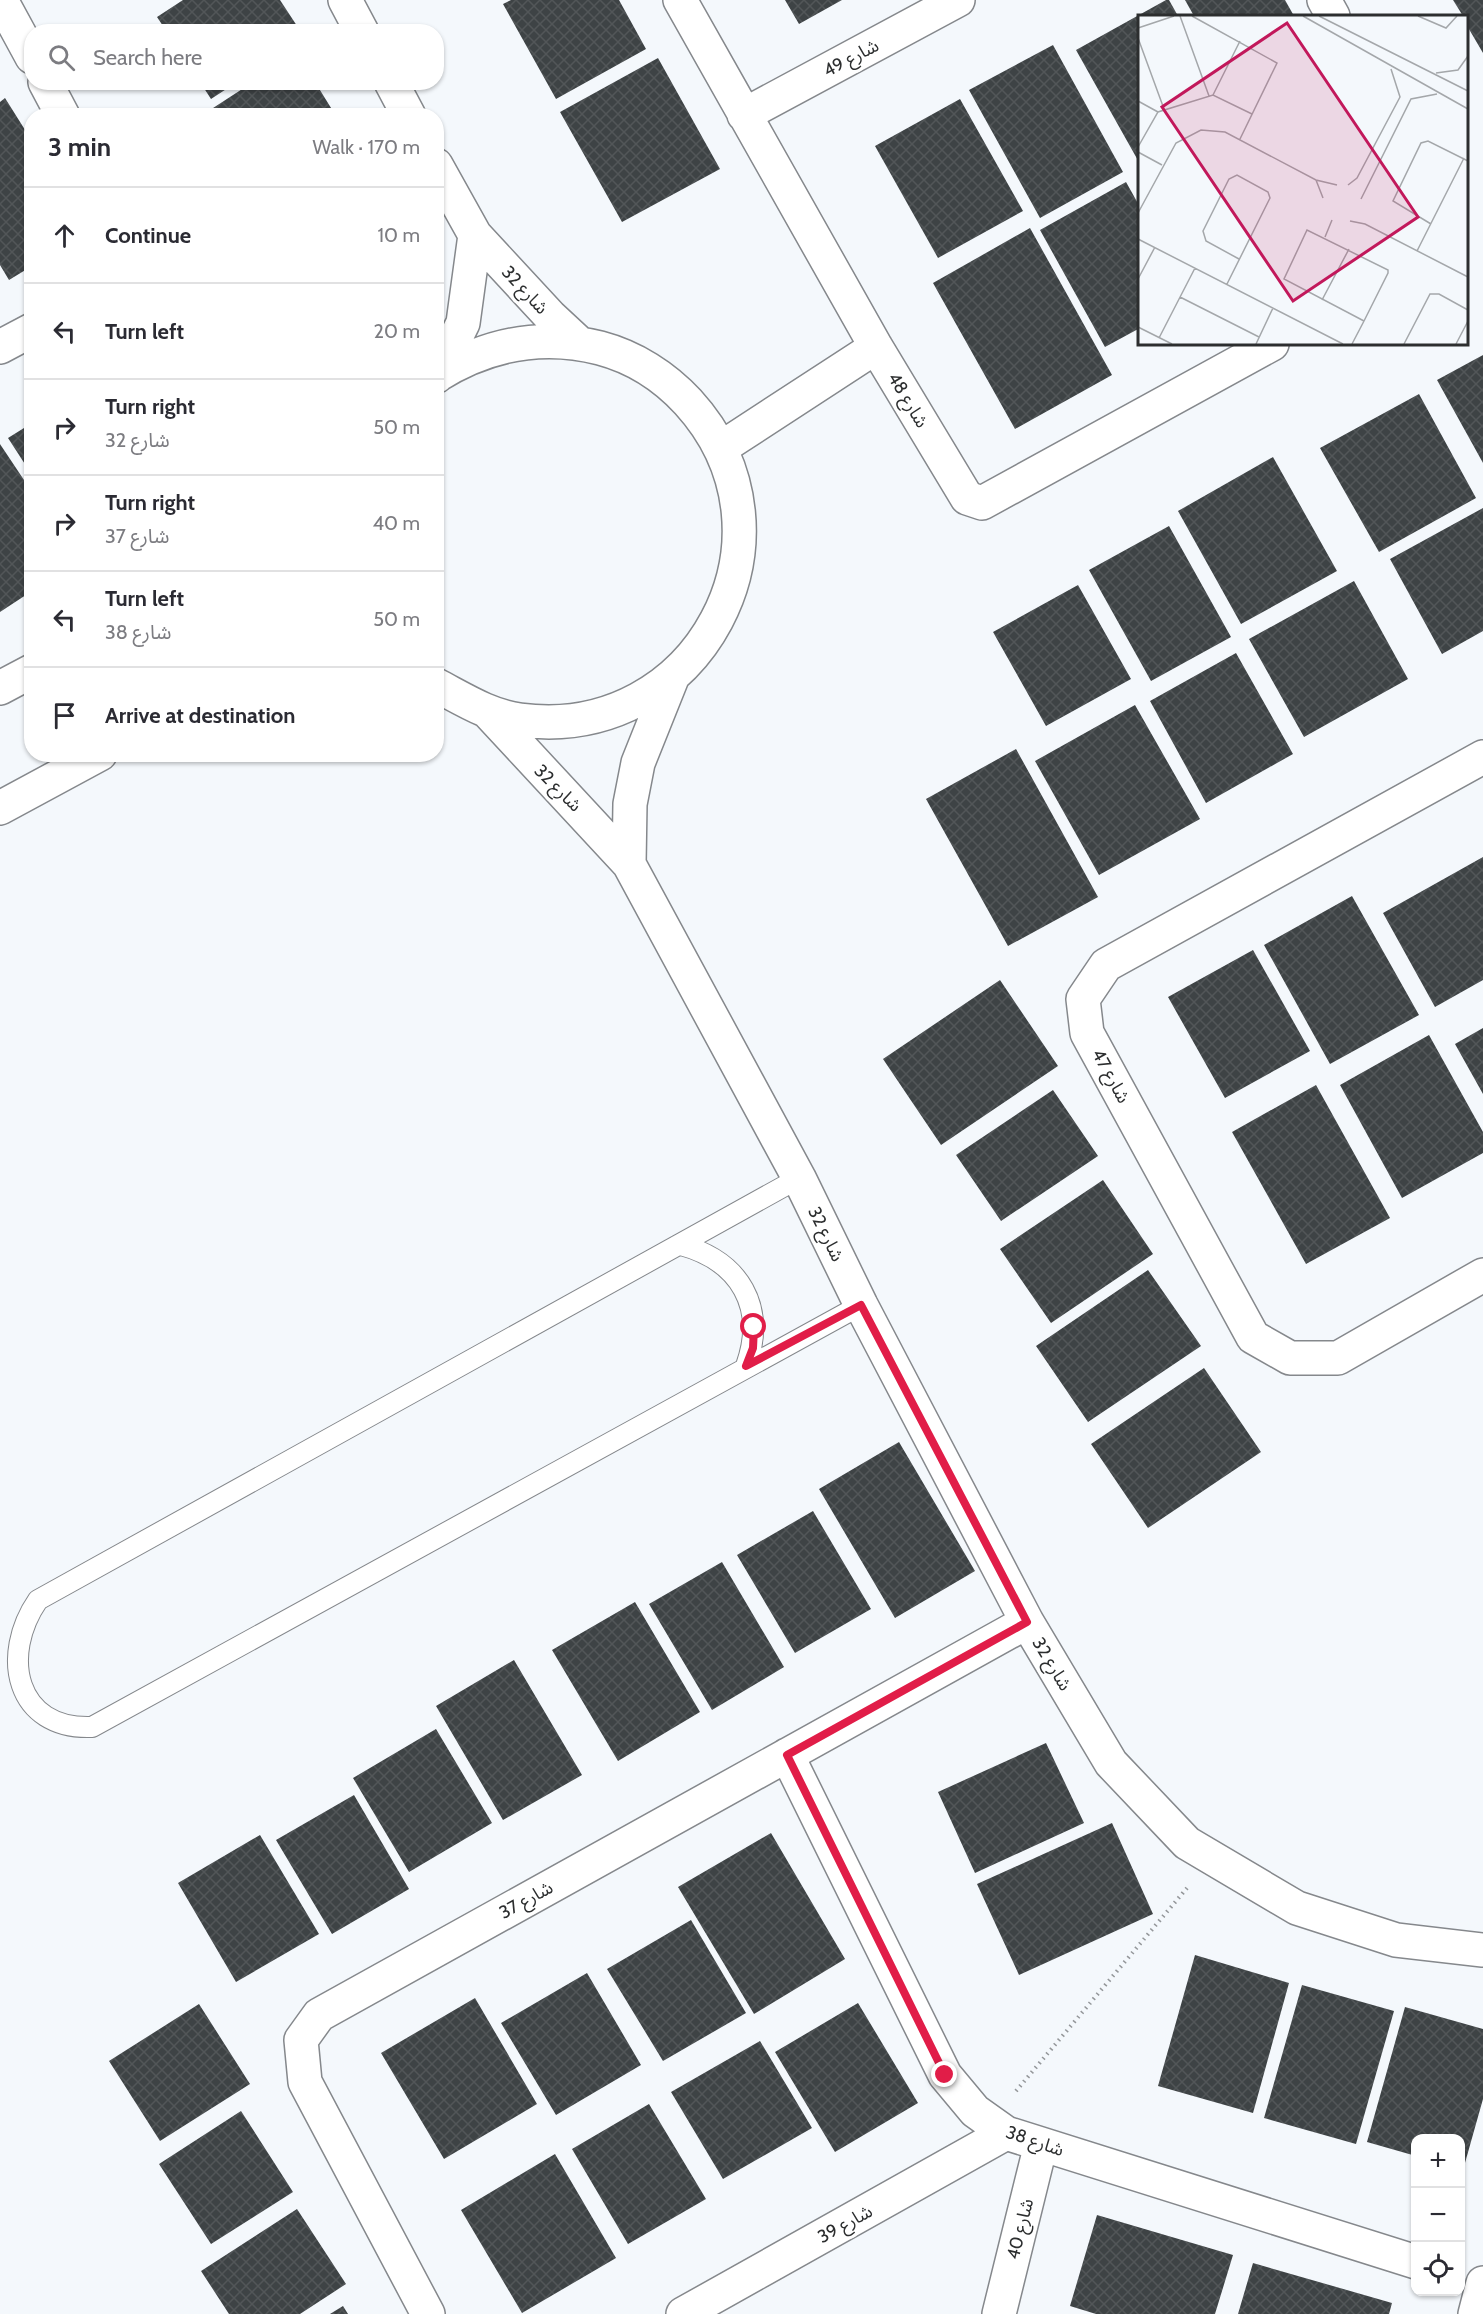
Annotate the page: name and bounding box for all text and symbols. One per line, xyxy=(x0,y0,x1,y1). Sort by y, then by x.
inset map xyxy=(1138,15,1468,345)
search box xyxy=(24,24,444,90)
street label: شارع 49 xyxy=(819,34,884,84)
icon: search xyxy=(45,41,78,74)
text: Search here xyxy=(93,44,202,71)
text: 3 min xyxy=(48,131,111,163)
text: Walk · 170 m xyxy=(312,135,420,159)
icon: ahead xyxy=(48,219,81,252)
text: Continue xyxy=(105,222,191,249)
text: 10 m xyxy=(377,223,420,247)
street label: شارع 32 xyxy=(495,261,553,321)
icon: left xyxy=(48,315,81,348)
text: Turn left xyxy=(105,318,184,345)
text: 20 m xyxy=(374,319,420,343)
street label: شارع 48 xyxy=(880,368,933,433)
text: Turn right xyxy=(105,393,195,420)
icon: right xyxy=(48,411,81,444)
text: 50 m xyxy=(373,415,420,439)
text: شارع 32 xyxy=(105,428,170,452)
text: Turn right xyxy=(105,489,195,516)
icon: right xyxy=(48,507,81,540)
text: 40 m xyxy=(372,511,420,535)
text: شارع 37 xyxy=(105,524,169,548)
text: Turn left xyxy=(105,585,184,612)
icon: left xyxy=(48,603,81,636)
text: 50 m xyxy=(373,607,420,631)
text: شارع 38 xyxy=(105,620,171,644)
icon: arrive xyxy=(48,699,81,732)
text: Arrive at destination xyxy=(105,702,295,729)
street label: شارع 32 xyxy=(527,760,586,819)
street label: شارع 47 xyxy=(1085,1045,1135,1108)
street label: شارع 32 xyxy=(801,1203,849,1266)
route start xyxy=(740,1313,766,1339)
street label: شارع 32 xyxy=(1025,1633,1076,1696)
street label: شارع 37 xyxy=(495,1876,558,1926)
route end xyxy=(931,2061,957,2087)
street label: شارع 38 xyxy=(1002,2121,1067,2164)
map controls xyxy=(1411,2134,1465,2296)
button: + xyxy=(1411,2134,1465,2188)
button: − xyxy=(1411,2188,1465,2242)
street label: شارع 40 xyxy=(1002,2196,1041,2263)
street label: شارع 39 xyxy=(814,2200,878,2251)
button: locate xyxy=(1411,2242,1465,2296)

